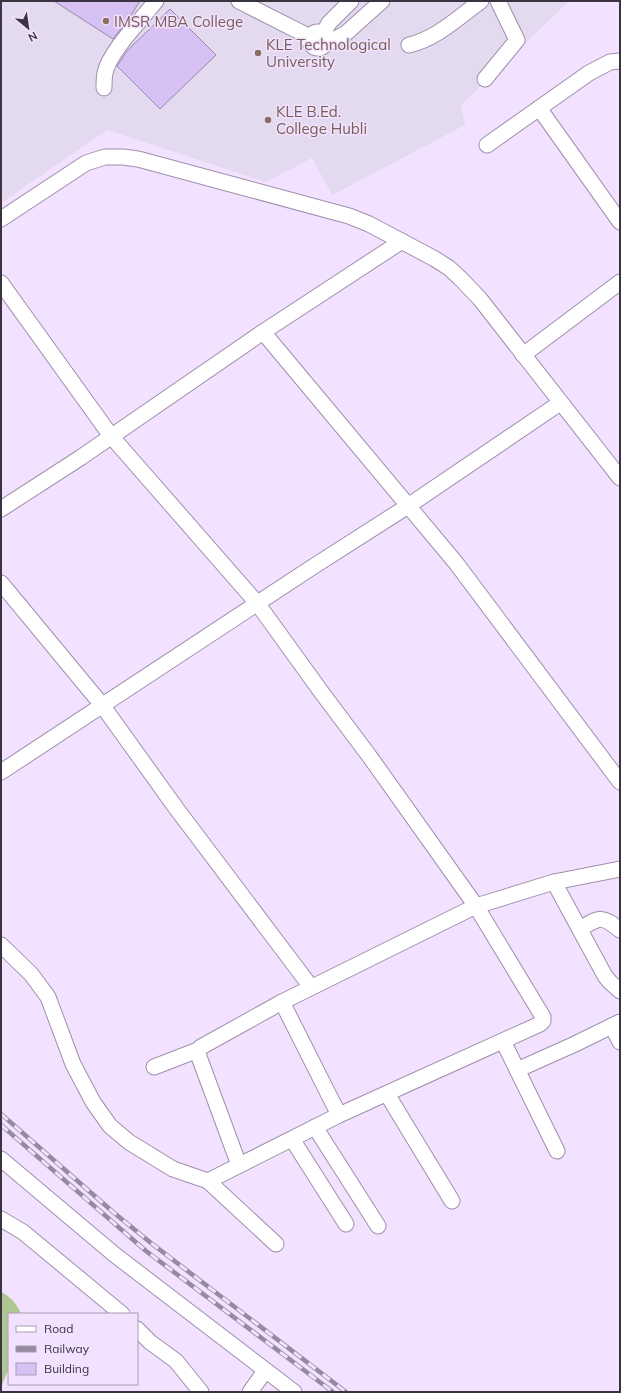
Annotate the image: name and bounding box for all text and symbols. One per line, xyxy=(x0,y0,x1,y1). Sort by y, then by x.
north arrow xyxy=(8,8,48,48)
place label: IMSR MBA College xyxy=(114,12,243,31)
marker: IMSR MBA College xyxy=(101,16,111,26)
text: N xyxy=(26,29,40,45)
place label: KLE Technological University xyxy=(266,35,391,71)
marker: KLE Technological University xyxy=(253,48,263,58)
place label: KLE B.Ed. College Hubli xyxy=(276,102,367,138)
marker: KLE B.Ed. College Hubli xyxy=(263,115,273,125)
legend xyxy=(8,1313,138,1385)
text: Road xyxy=(44,1321,73,1336)
text: Railway xyxy=(44,1341,90,1356)
text: Building xyxy=(44,1361,89,1376)

